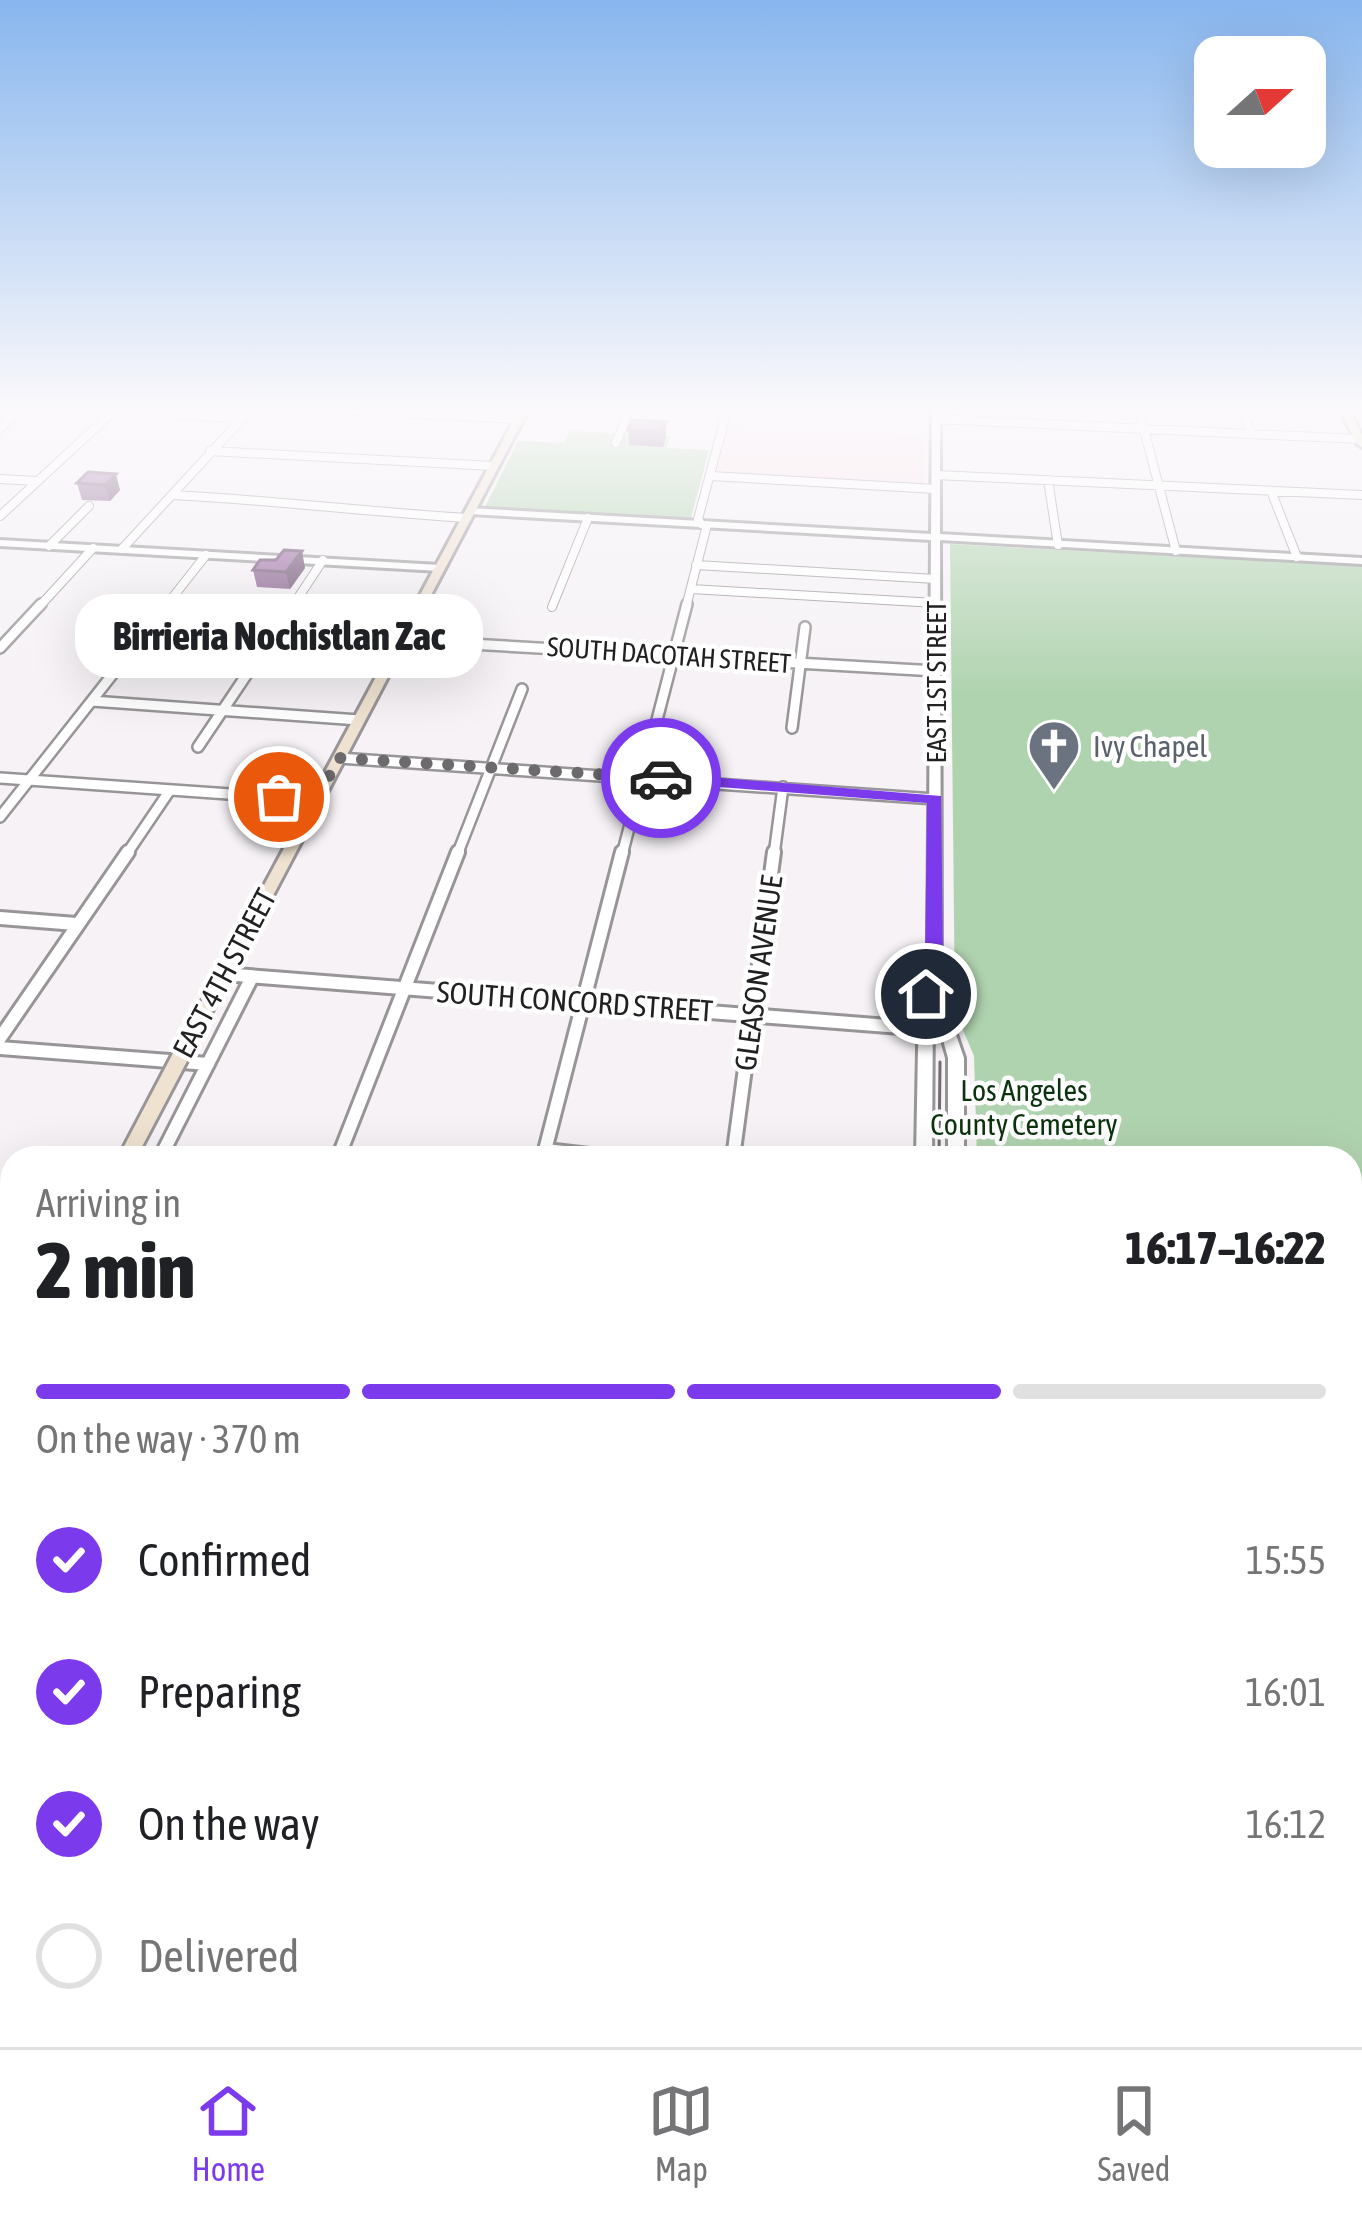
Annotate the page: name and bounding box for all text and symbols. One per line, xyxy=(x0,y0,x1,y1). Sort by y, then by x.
north arrow xyxy=(1194,36,1326,168)
map controls xyxy=(1194,36,1326,168)
callout: Birrieria Nochistlan Zac xyxy=(75,593,483,677)
street label: EAST 1ST STREET xyxy=(921,600,952,763)
text: Birrieria Nochistlan Zac xyxy=(113,614,445,658)
street label: SOUTH DACOTAH STREET xyxy=(546,631,792,679)
courier xyxy=(601,718,721,838)
church icon: Ivy Chapel xyxy=(1026,718,1082,792)
place label: Ivy Chapel xyxy=(1093,729,1207,763)
icon: car xyxy=(628,745,694,811)
pin xyxy=(228,746,330,848)
icon: bag xyxy=(246,764,312,830)
street label: GLEASON AVENUE xyxy=(727,873,789,1073)
street label: EAST 4TH STREET xyxy=(165,883,283,1063)
pin xyxy=(875,943,977,1045)
icon: home xyxy=(893,961,959,1027)
street label: SOUTH CONCORD STREET xyxy=(436,974,714,1028)
park label: Los Angeles County Cemetery xyxy=(930,1073,1118,1141)
text: Arriving in xyxy=(36,1181,181,1225)
text: 16:17–16:22 xyxy=(1125,1222,1326,1274)
text: 2 min xyxy=(36,1225,195,1315)
text: On the way · 370 m xyxy=(36,1417,301,1461)
icon: check xyxy=(36,1527,102,1593)
text: Confirmed xyxy=(138,1534,311,1586)
text: 15:55 xyxy=(1246,1538,1326,1582)
icon: check xyxy=(36,1659,102,1725)
text: Preparing xyxy=(138,1666,301,1718)
text: 16:01 xyxy=(1245,1670,1326,1714)
icon: check xyxy=(36,1791,102,1857)
text: On the way xyxy=(138,1798,320,1850)
text: 16:12 xyxy=(1246,1802,1326,1846)
text: Delivered xyxy=(138,1930,299,1982)
tab: Home xyxy=(192,2078,265,2188)
tab: Map xyxy=(648,2078,714,2188)
tab: Saved xyxy=(1097,2078,1170,2188)

